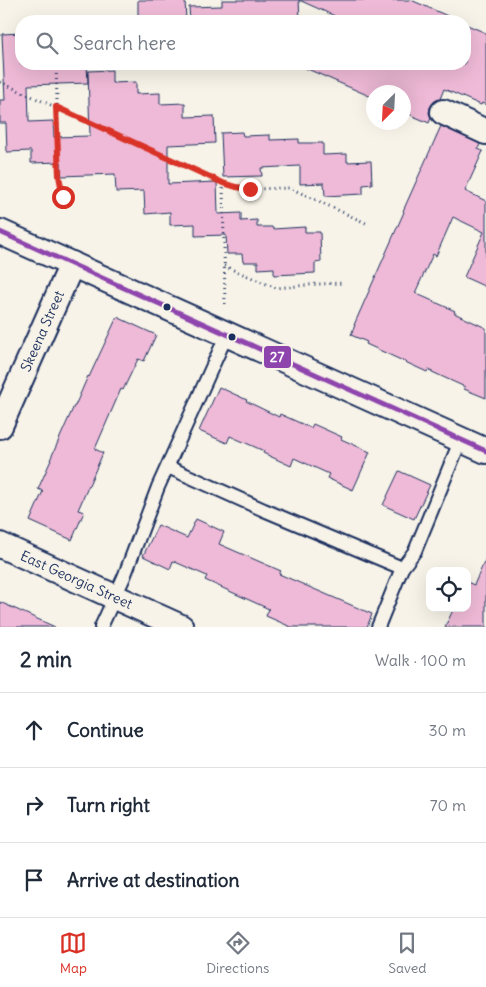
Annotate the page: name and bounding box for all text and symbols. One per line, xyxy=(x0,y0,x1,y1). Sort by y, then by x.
search box xyxy=(15,15,471,70)
icon: search xyxy=(33,29,61,57)
text: Search here xyxy=(73,31,176,55)
north arrow xyxy=(366,85,411,130)
route end xyxy=(239,178,262,201)
route start xyxy=(52,186,75,209)
street label: Skeena Street xyxy=(16,287,68,374)
unlabelled marker xyxy=(162,302,172,312)
unlabelled marker xyxy=(227,332,237,342)
line badge: 27 xyxy=(263,345,292,369)
text: 27 xyxy=(270,348,284,366)
street label: East Georgia Street xyxy=(18,546,136,613)
map controls xyxy=(426,567,471,612)
button: locate xyxy=(426,567,471,612)
text: 2 min xyxy=(20,646,72,673)
text: Walk · 100 m xyxy=(375,650,466,670)
icon: ahead xyxy=(20,716,48,744)
text: Continue xyxy=(67,718,144,742)
text: 30 m xyxy=(429,720,466,740)
icon: right xyxy=(20,791,48,819)
text: Turn right xyxy=(67,793,150,817)
text: 70 m xyxy=(430,795,466,815)
icon: arrive xyxy=(20,866,48,894)
text: Arrive at destination xyxy=(67,868,240,892)
tab: Map xyxy=(59,929,87,977)
tab: Directions xyxy=(206,929,269,977)
tab: Saved xyxy=(388,929,427,977)

